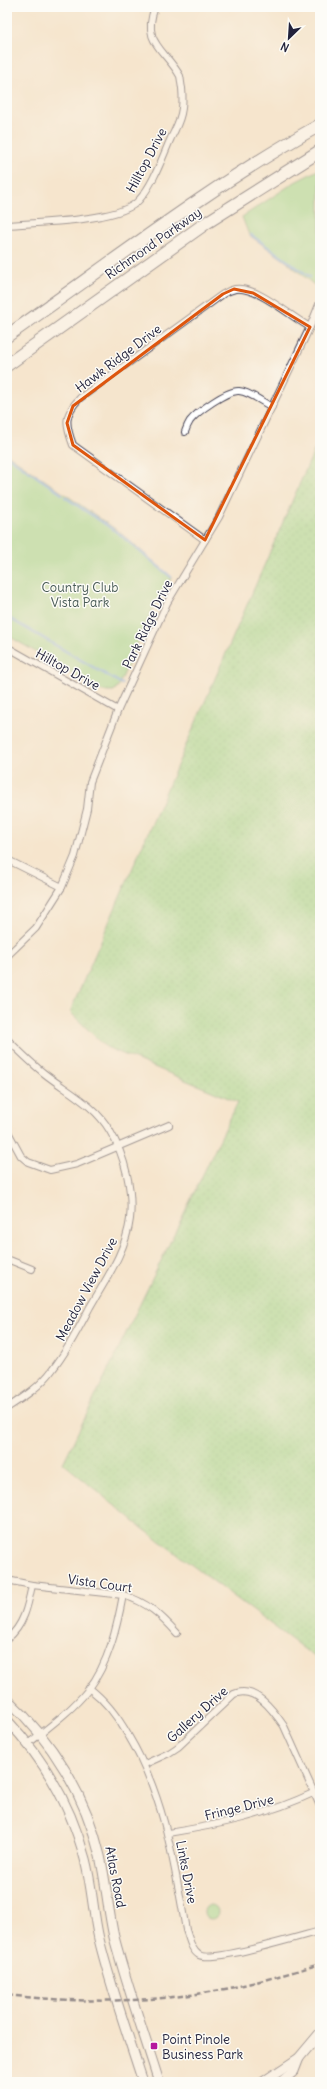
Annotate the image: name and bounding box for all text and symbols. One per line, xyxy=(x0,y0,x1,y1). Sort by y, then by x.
north arrow xyxy=(269,18,309,58)
text: N xyxy=(278,39,291,55)
street label: Hilltop Drive xyxy=(122,125,171,196)
street label: Richmond Parkway xyxy=(102,204,205,283)
street label: Hawk Ridge Drive xyxy=(72,320,165,396)
street label: Park Ridge Drive xyxy=(119,577,176,671)
park label: Country Club Vista Park xyxy=(41,579,119,611)
street label: Hilltop Drive xyxy=(33,645,103,694)
street label: Meadow View Drive xyxy=(52,1234,121,1344)
street label: Vista Court xyxy=(67,1571,134,1597)
street label: Gallery Drive xyxy=(163,1683,231,1746)
street label: Fringe Drive xyxy=(203,1791,275,1824)
street label: Links Drive xyxy=(172,1839,201,1905)
street label: Atlas Road xyxy=(101,1845,130,1910)
place label: Point Pinole Business Park xyxy=(162,2031,244,2063)
marker: Point Pinole Business Park xyxy=(149,2041,159,2051)

